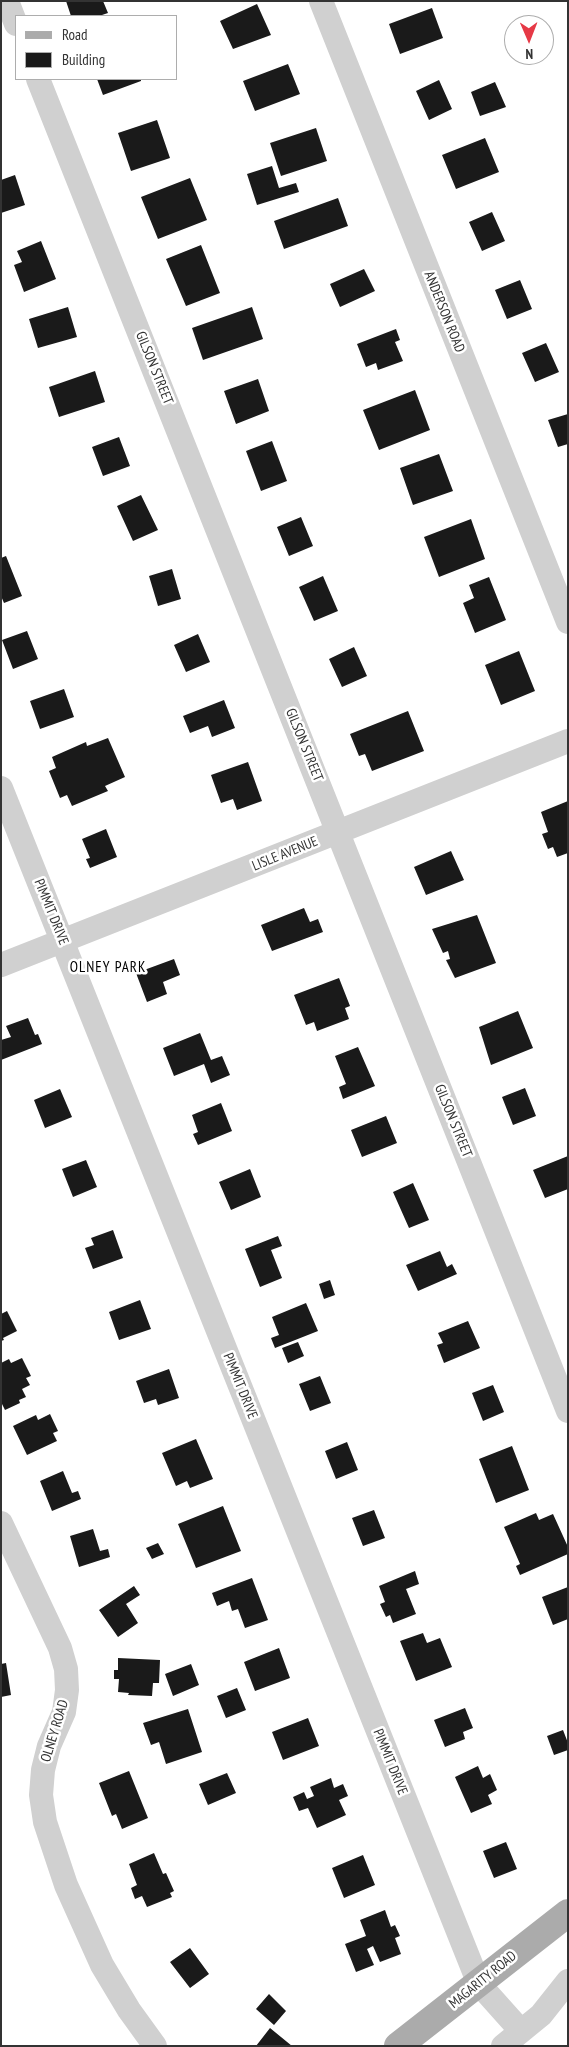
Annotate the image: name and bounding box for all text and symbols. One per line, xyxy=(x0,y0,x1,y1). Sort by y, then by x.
legend xyxy=(15,15,178,80)
north arrow xyxy=(504,15,554,65)
text: Road xyxy=(62,25,88,44)
text: N xyxy=(525,45,533,63)
text: Building xyxy=(62,50,105,69)
street label: ANDERSON ROAD xyxy=(420,269,468,355)
street label: GILSON STREET xyxy=(132,329,176,407)
street label: GILSON STREET xyxy=(282,706,326,784)
street label: LISLE AVENUE xyxy=(250,833,320,875)
street label: PIMMIT DRIVE xyxy=(30,877,72,947)
district label: OLNEY PARK xyxy=(68,959,148,977)
street label: GILSON STREET xyxy=(431,1082,475,1160)
street label: PIMMIT DRIVE xyxy=(219,1351,261,1421)
street label: OLNEY ROAD xyxy=(38,1698,72,1764)
street label: PIMMIT DRIVE xyxy=(369,1727,411,1797)
street label: MAGARITY ROAD xyxy=(446,1948,520,2012)

